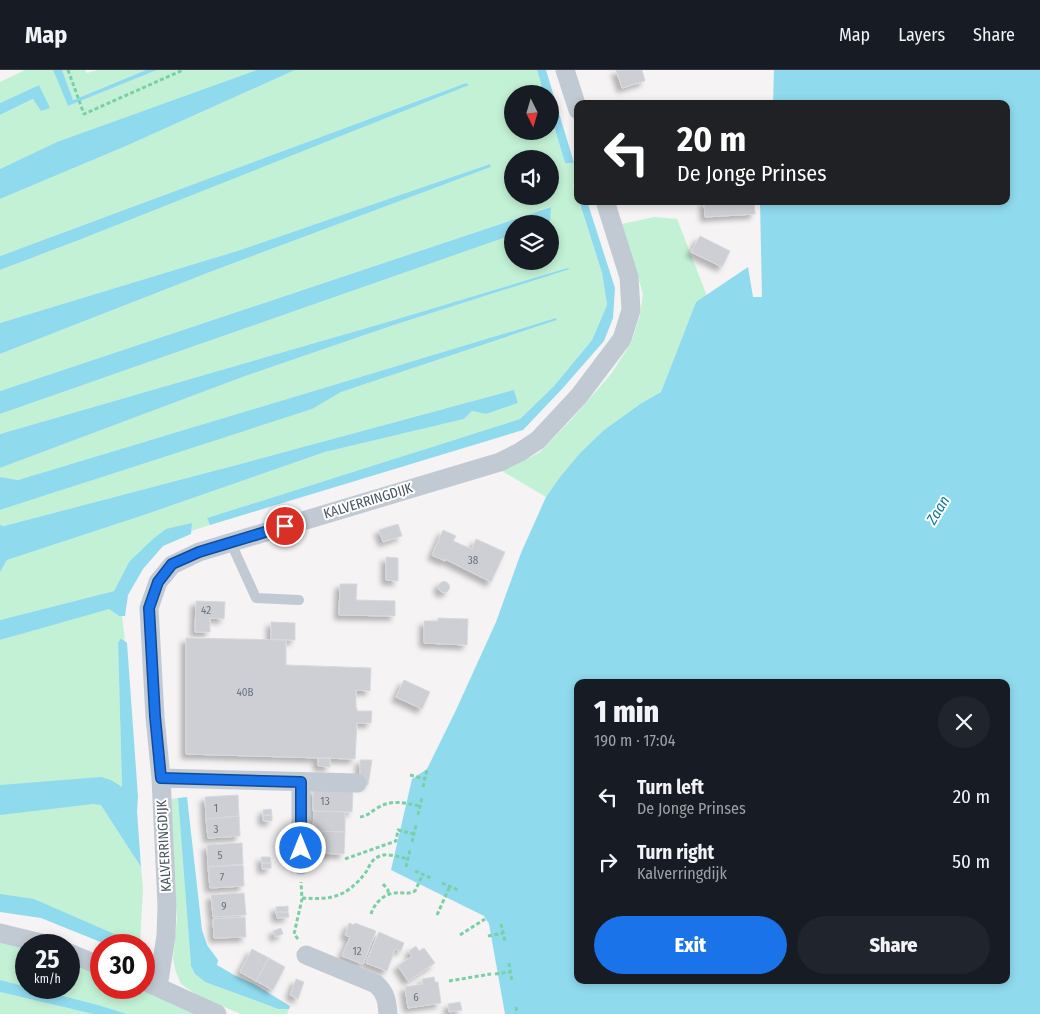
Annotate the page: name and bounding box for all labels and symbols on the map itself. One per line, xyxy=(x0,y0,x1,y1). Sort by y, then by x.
north arrow xyxy=(504,85,559,140)
street label: KALVERRINGDIJK xyxy=(321,479,415,523)
water label: Zaan xyxy=(922,492,953,528)
pin xyxy=(264,505,306,547)
house number: 38 xyxy=(468,554,479,567)
house number: 42 xyxy=(201,604,211,617)
house number: 40B xyxy=(236,686,254,699)
house number: 13 xyxy=(320,795,330,808)
street label: KALVERRINGDIJK xyxy=(153,799,175,892)
house number: 1 xyxy=(214,802,218,815)
position arrow xyxy=(274,821,326,873)
house number: 3 xyxy=(214,823,219,836)
house number: 5 xyxy=(217,849,223,862)
house number: 7 xyxy=(220,871,225,884)
house number: 9 xyxy=(221,900,227,913)
speed limit sign: 30 xyxy=(90,934,155,999)
house number: 12 xyxy=(352,945,362,958)
house number: 6 xyxy=(413,991,419,1004)

